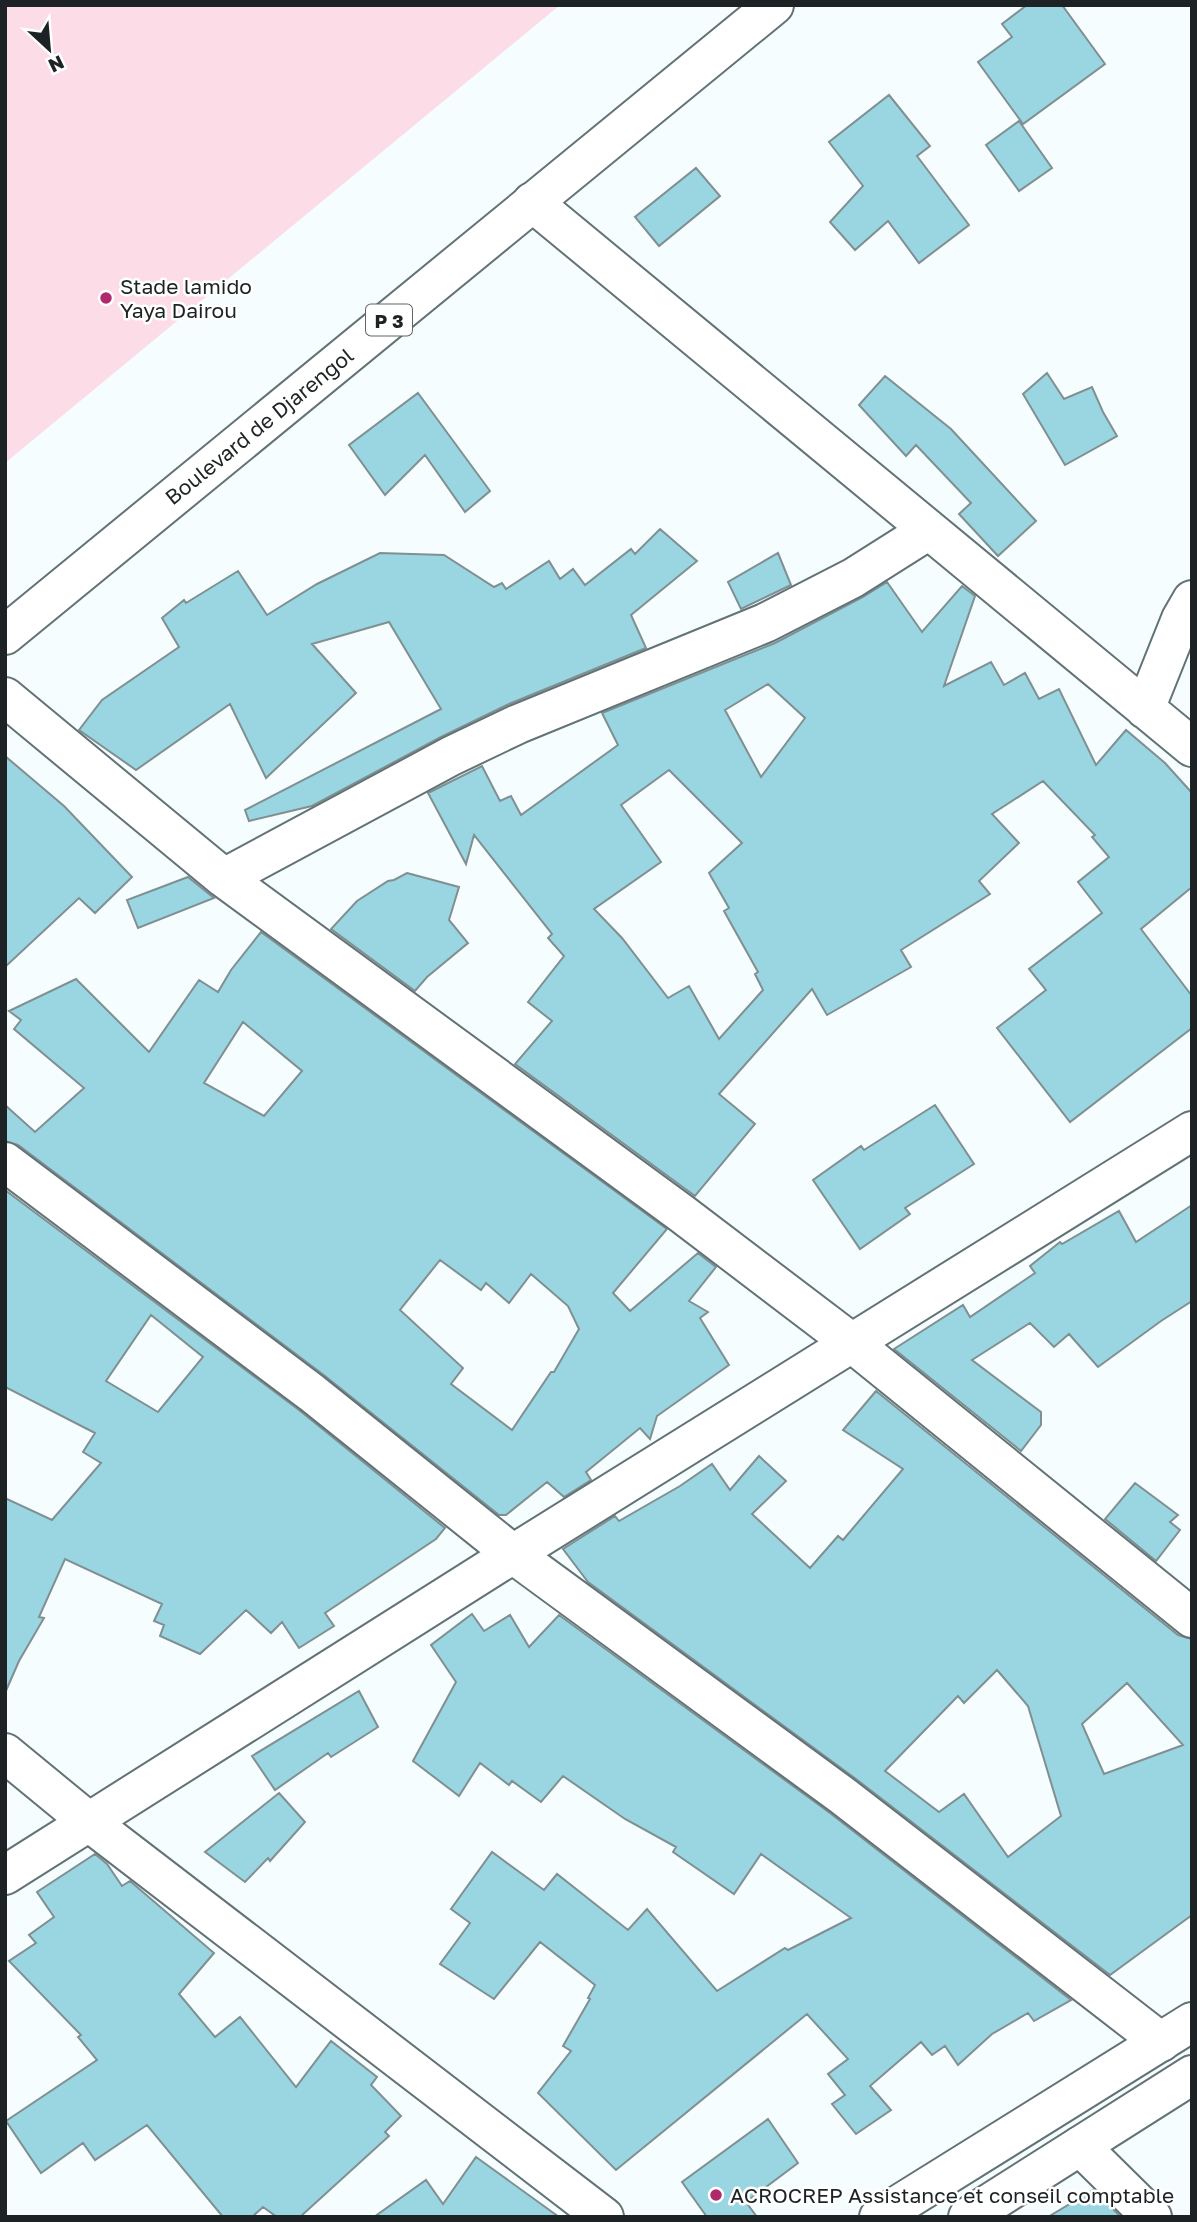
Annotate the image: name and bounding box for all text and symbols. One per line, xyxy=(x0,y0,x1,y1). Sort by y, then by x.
north arrow xyxy=(14,14,84,84)
text: N xyxy=(45,51,68,78)
place label: Stade lamido Yaya Dairou xyxy=(120,273,252,323)
marker: Stade lamido Yaya Dairou xyxy=(98,290,114,306)
road number: P 3 xyxy=(366,304,412,336)
street label: Boulevard de Djarengol xyxy=(160,342,358,510)
place label: ACROCREP Assistance et conseil comptable xyxy=(730,2182,1174,2208)
marker: ACROCREP Assistance et conseil comptable xyxy=(708,2187,724,2203)

